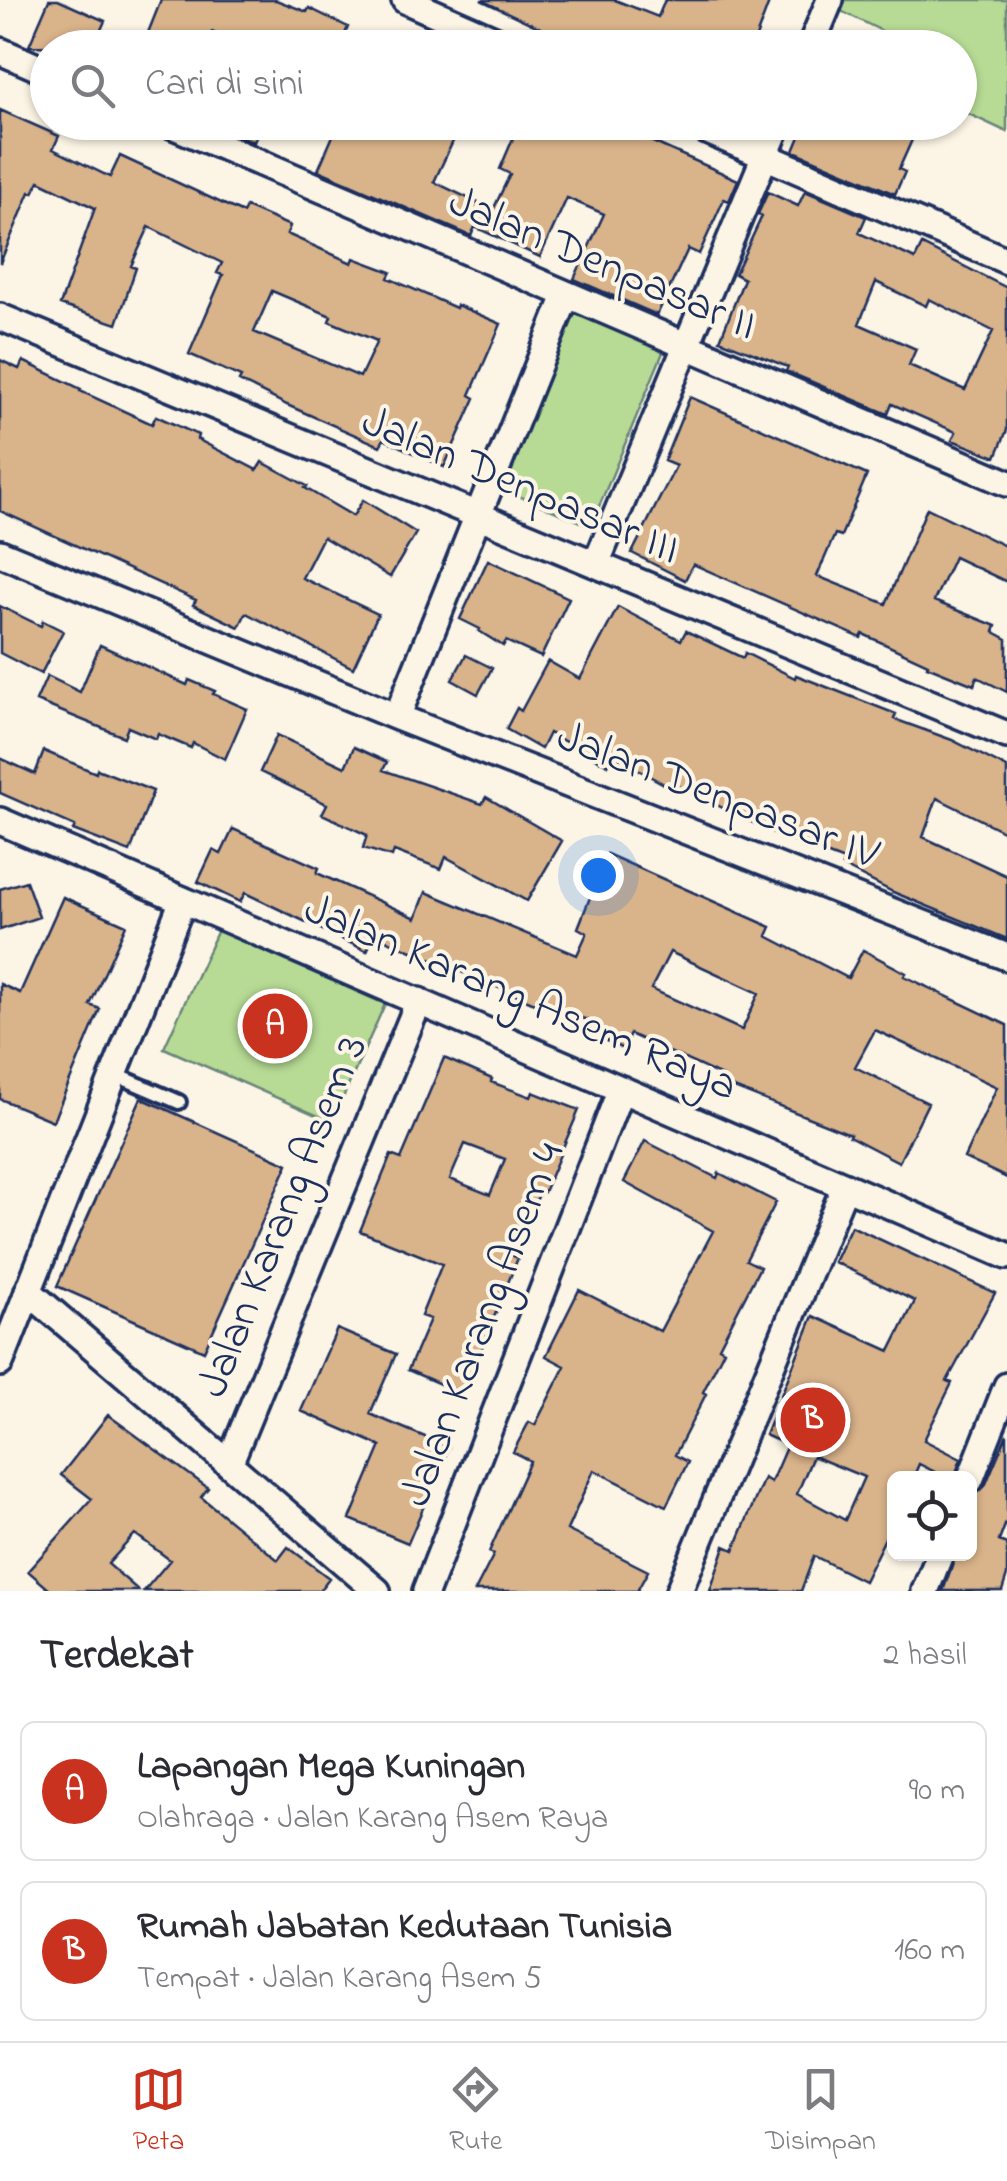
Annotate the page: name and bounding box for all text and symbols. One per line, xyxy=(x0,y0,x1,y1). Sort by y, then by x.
search box xyxy=(30,30,977,140)
text: Cari di sini xyxy=(145,57,304,113)
icon: search xyxy=(65,58,120,113)
street label: Jalan Denpasar II xyxy=(438,170,766,360)
street label: Jalan Denpasar III xyxy=(351,390,689,584)
street label: Jalan Denpasar IV xyxy=(547,705,888,889)
your location xyxy=(573,850,624,901)
street label: Jalan Karang Asem Raya xyxy=(293,878,747,1121)
pin: A xyxy=(242,988,308,1064)
street label: Jalan Karang Asem 3 xyxy=(187,1028,381,1406)
street label: Jalan Karang Asem 4 xyxy=(384,1133,585,1517)
pin: B xyxy=(780,1382,846,1458)
map controls xyxy=(887,1471,977,1561)
button: locate xyxy=(887,1471,977,1561)
text: Terdekat xyxy=(40,1626,194,1687)
text: 2 hasil xyxy=(883,1633,967,1680)
text: Lapangan Mega Kuningan xyxy=(137,1740,525,1796)
text: A xyxy=(65,1768,84,1815)
text: 90 m xyxy=(909,1768,965,1815)
text: Olahraga · Jalan Karang Asem Raya xyxy=(137,1796,608,1843)
text: Rumah Jabatan Kedutaan Tunisia xyxy=(137,1900,672,1956)
text: B xyxy=(64,1928,85,1975)
text: 160 m xyxy=(894,1928,965,1975)
text: Tempat · Jalan Karang Asem 5 xyxy=(137,1956,542,2003)
tab: Peta xyxy=(131,2062,186,2163)
tab: Rute xyxy=(448,2062,503,2163)
tab: Disimpan xyxy=(765,2062,876,2163)

